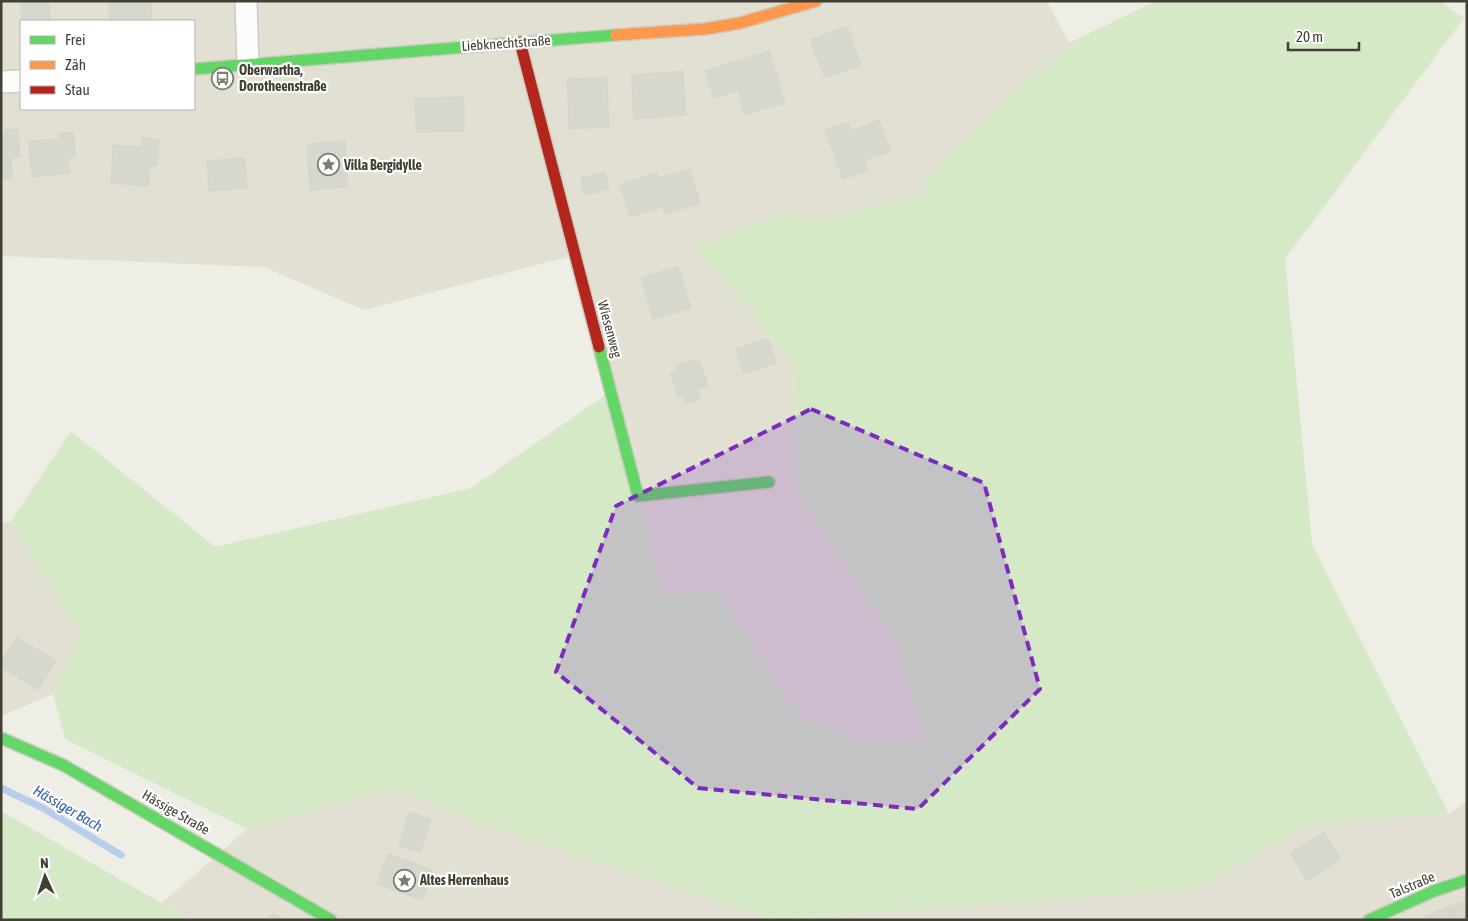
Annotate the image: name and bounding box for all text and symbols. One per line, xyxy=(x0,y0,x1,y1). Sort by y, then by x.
legend xyxy=(20,20,195,110)
scale bar xyxy=(1288,20,1359,52)
text: 20 m xyxy=(1296,28,1323,45)
text: Frei xyxy=(65,31,85,48)
street label: Liebknechtstraße xyxy=(461,32,551,54)
text: Zäh xyxy=(65,56,86,73)
place label: Oberwartha, Dorotheenstraße xyxy=(239,62,327,94)
bus stop icon: Oberwartha, Dorotheenstraße xyxy=(211,66,235,90)
text: Stau xyxy=(65,81,90,98)
place icon: Villa Bergidylle xyxy=(316,153,340,177)
place label: Villa Bergidylle xyxy=(343,157,422,173)
street label: Wiesenweg xyxy=(595,299,625,359)
water label: Hässiger Bach xyxy=(31,781,105,835)
street label: Hässige Straße xyxy=(140,786,212,838)
north arrow xyxy=(20,851,70,901)
text: N xyxy=(40,855,49,871)
place icon: Altes Herrenhaus xyxy=(392,868,416,892)
street label: Talstraße xyxy=(1387,868,1437,902)
place label: Altes Herrenhaus xyxy=(419,872,509,888)

